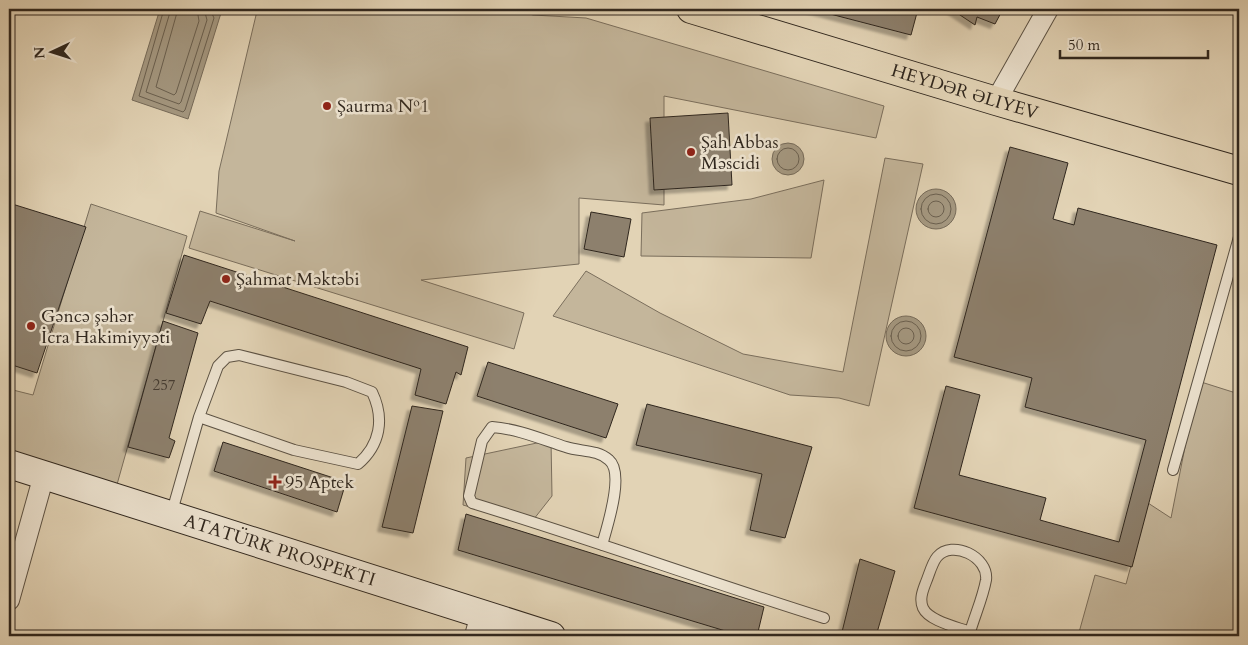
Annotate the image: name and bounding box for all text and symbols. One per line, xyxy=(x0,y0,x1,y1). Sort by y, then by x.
north arrow xyxy=(28,28,78,78)
scale bar xyxy=(1060,28,1208,60)
text: 50 m xyxy=(1068,35,1100,55)
text: N xyxy=(30,46,49,60)
street label: HEYDƏR ƏLIYEV xyxy=(888,58,1042,125)
place label: Şaurma №1 xyxy=(337,94,429,119)
marker: Şaurma №1 xyxy=(321,100,333,112)
place label: Şah Abbas Məscidi xyxy=(701,130,778,176)
marker: Şah Abbas Məscidi xyxy=(685,146,697,158)
place label: Şahmat Məktəbi xyxy=(236,267,360,292)
marker: Şahmat Məktəbi xyxy=(220,273,232,285)
place label: Gəncə şəhər İcra Hakimiyyəti xyxy=(41,304,170,350)
marker: Gəncə şəhər İcra Hakimiyyəti xyxy=(25,320,37,332)
house number: 257 xyxy=(152,375,176,395)
place label: 95 Aptek xyxy=(285,470,355,495)
marker: 95 Aptek xyxy=(269,476,281,488)
street label: ATATÜRK PROSPEKTI xyxy=(181,508,379,592)

